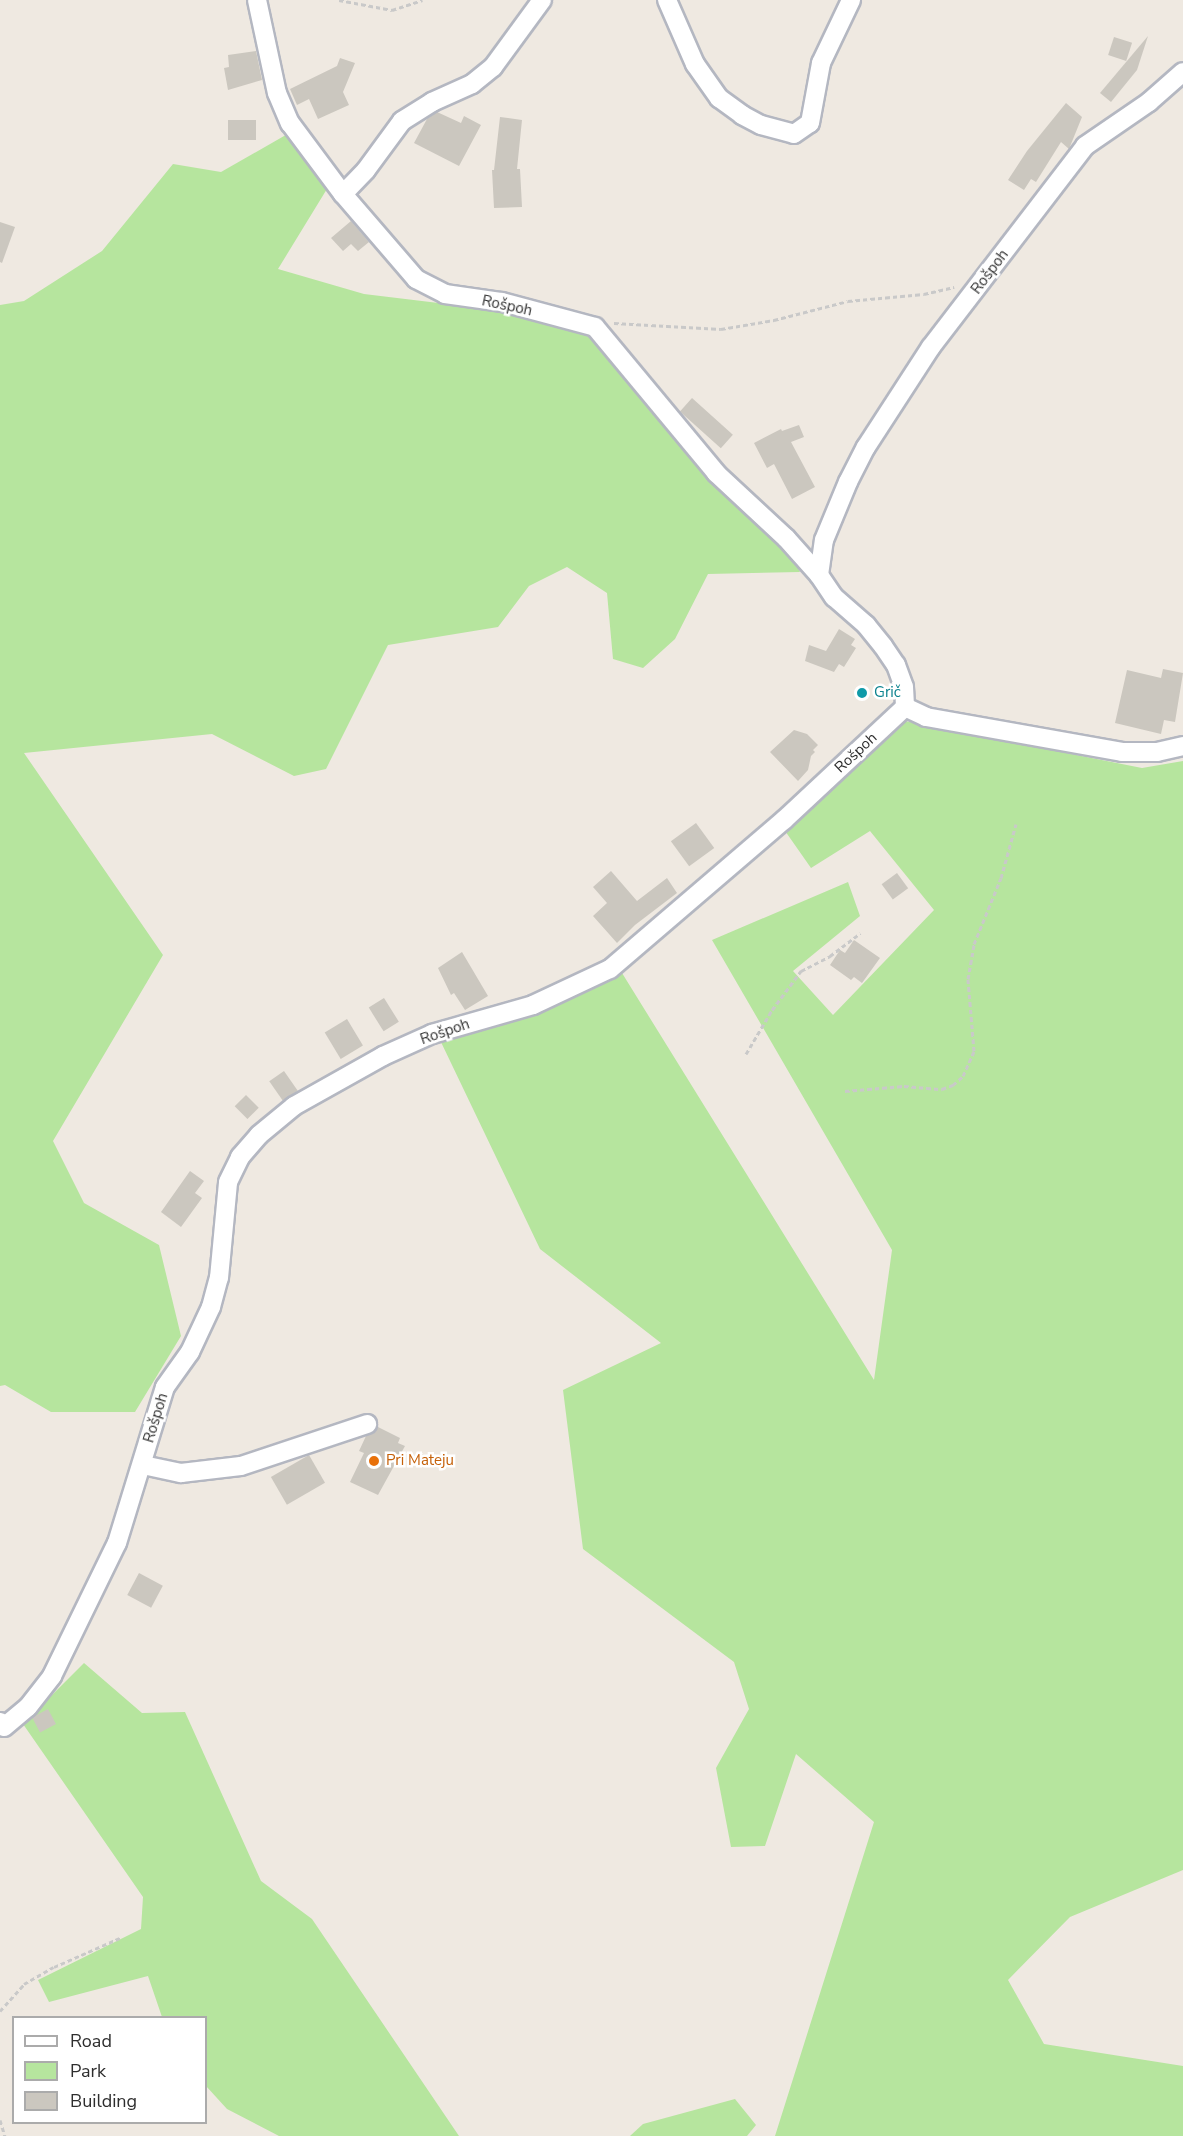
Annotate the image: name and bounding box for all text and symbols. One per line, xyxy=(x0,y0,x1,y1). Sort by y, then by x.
street label: Rošpoh xyxy=(967,246,1013,298)
street label: Rošpoh xyxy=(480,292,534,320)
place label: Grič xyxy=(874,684,901,702)
marker: Grič xyxy=(855,686,869,700)
street label: Rošpoh xyxy=(831,729,881,777)
street label: Rošpoh xyxy=(418,1015,472,1049)
street label: Rošpoh xyxy=(140,1391,172,1445)
place label: Pri Mateju xyxy=(386,1452,454,1470)
marker: Pri Mateju xyxy=(367,1454,381,1468)
legend xyxy=(12,2016,207,2124)
text: Road xyxy=(70,2029,112,2053)
text: Park xyxy=(70,2059,106,2083)
text: Building xyxy=(70,2089,137,2113)

